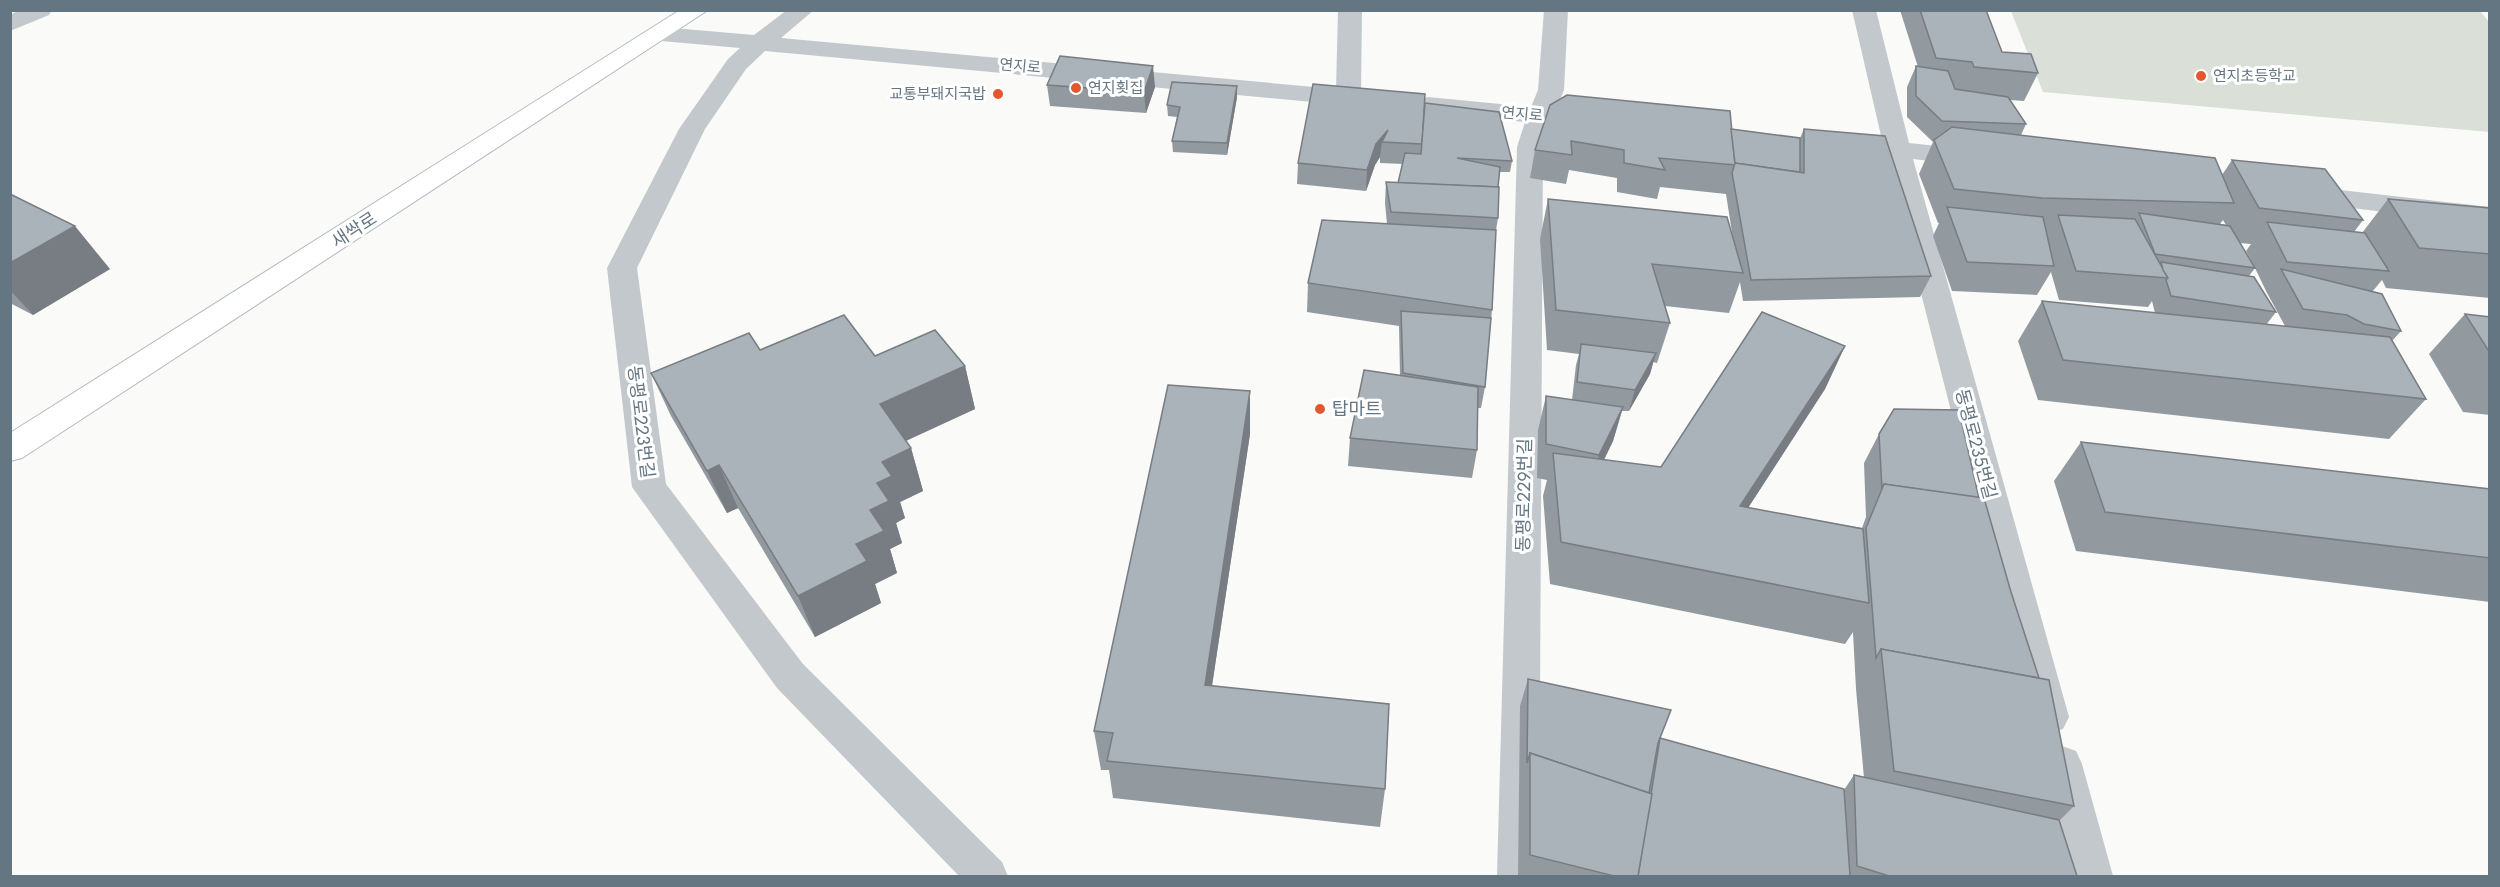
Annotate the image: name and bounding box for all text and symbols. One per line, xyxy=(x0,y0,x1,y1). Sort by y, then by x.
street label: 연지로 xyxy=(998,53,1042,79)
place label: 연지초등학교 xyxy=(2213,65,2296,87)
marker: 연지초등학교 xyxy=(2194,69,2208,83)
place label: 연지횟집 xyxy=(1088,77,1143,99)
marker: 연지횟집 xyxy=(1069,81,1083,95)
place label: 교통부돼지국밥 xyxy=(889,83,986,105)
marker: 교통부돼지국밥 xyxy=(991,87,1005,101)
street label: 연지로 xyxy=(1500,101,1544,127)
street label: 새싹로 xyxy=(326,206,382,254)
street label: 동평로223번길 xyxy=(621,364,661,480)
street label: 동평로235번길 xyxy=(1949,386,2003,502)
place label: 탑마트 xyxy=(1332,396,1382,422)
marker: 탑마트 xyxy=(1313,402,1327,416)
street label: 동평로229번길 xyxy=(1510,438,1538,552)

